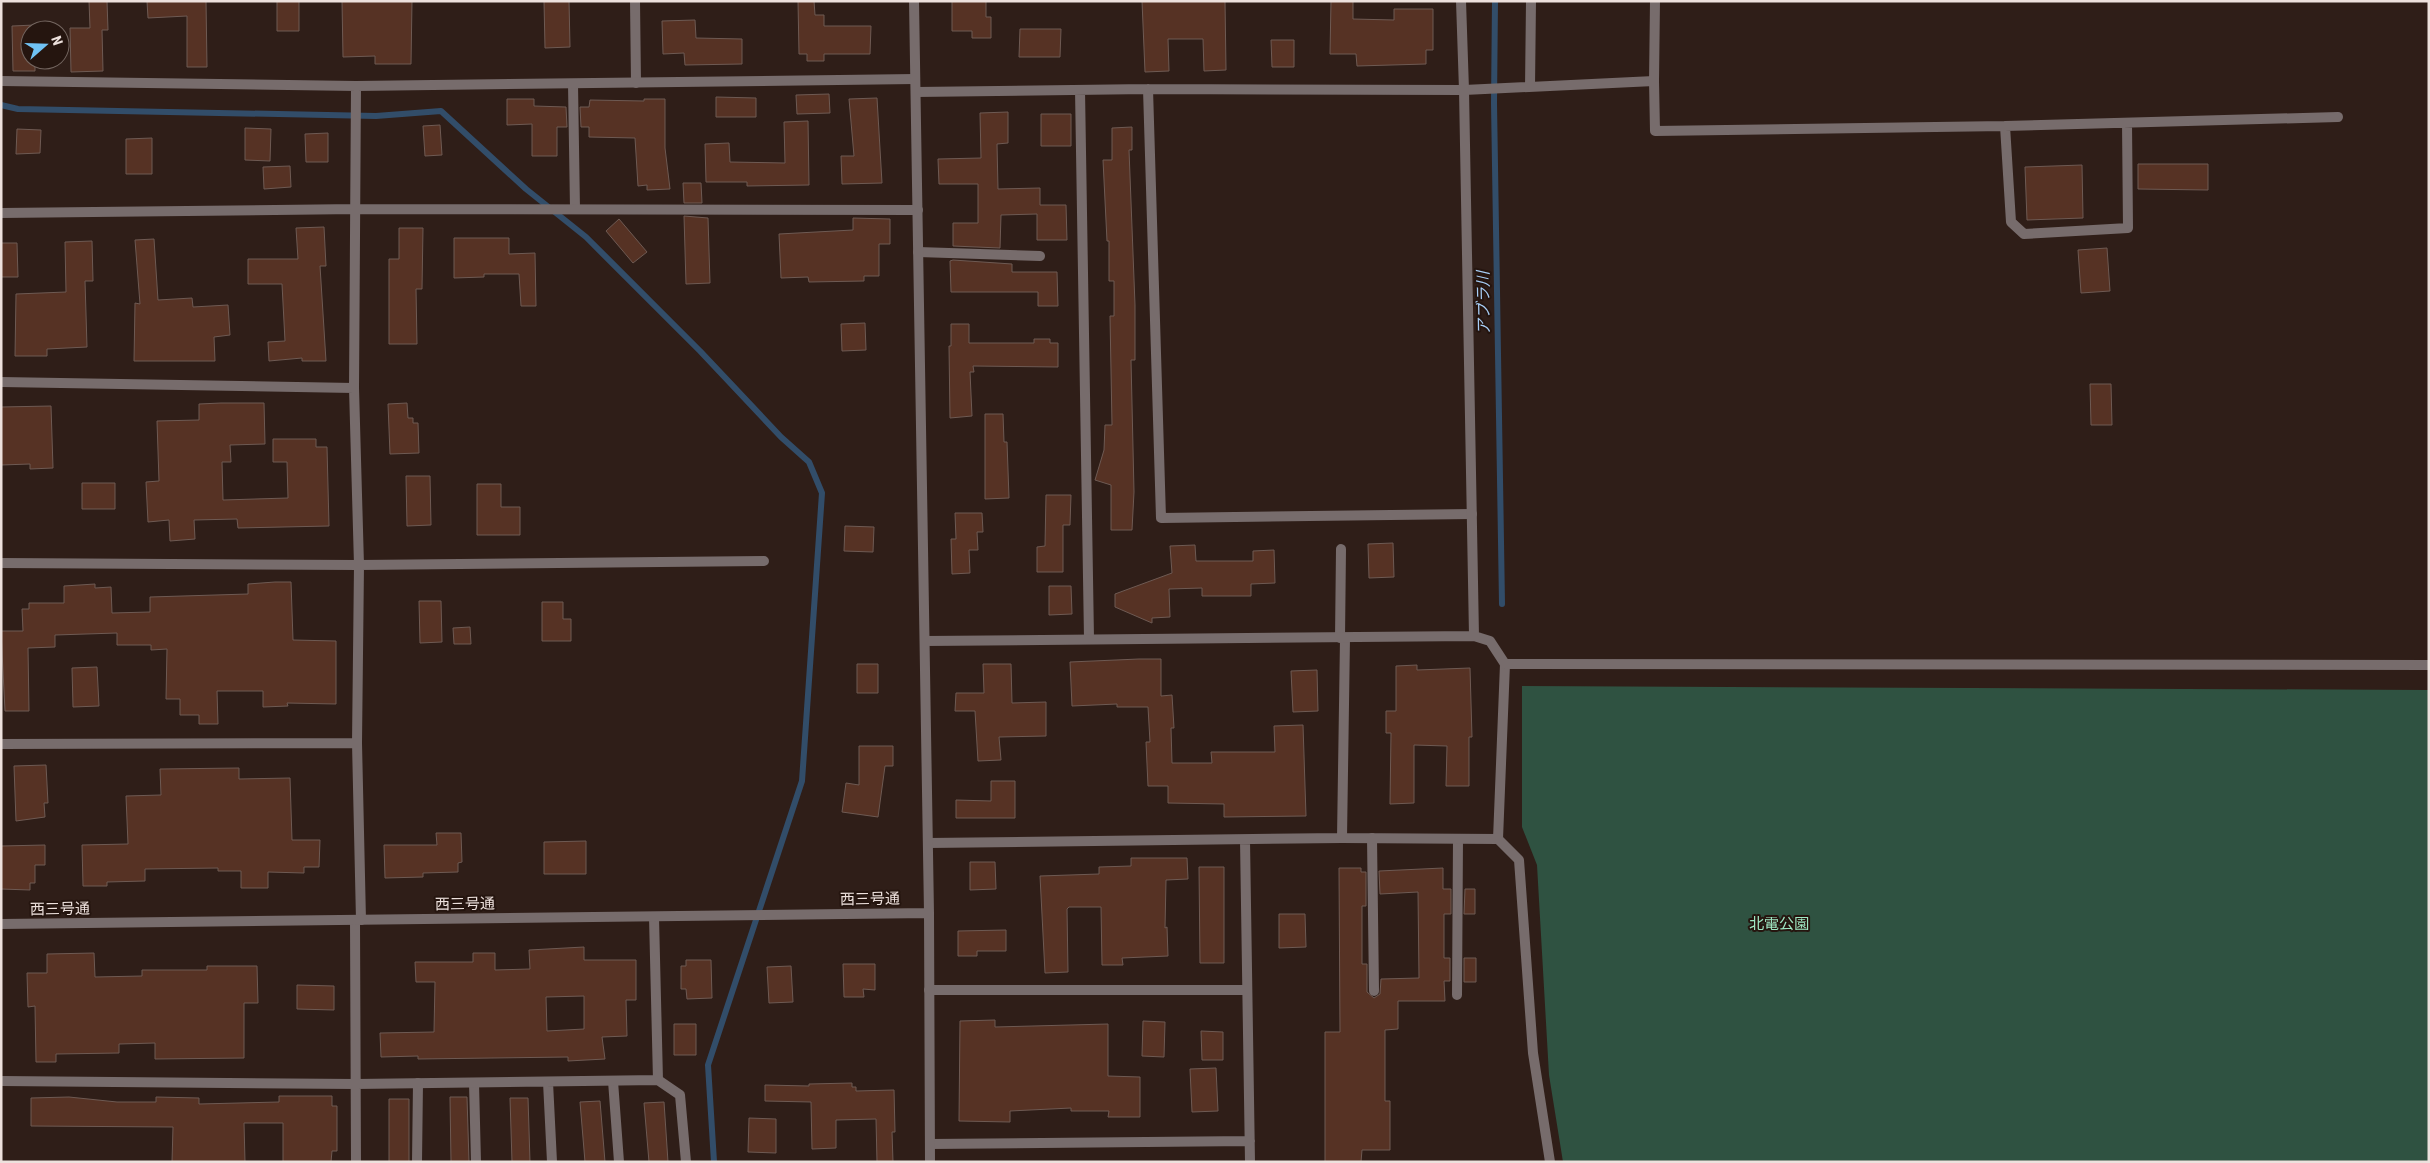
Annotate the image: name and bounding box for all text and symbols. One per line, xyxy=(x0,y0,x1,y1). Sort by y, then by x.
north arrow xyxy=(20,20,70,70)
text: N xyxy=(48,34,66,47)
water label: アブラ川 xyxy=(1473,269,1494,335)
street label: 西三号通 xyxy=(840,889,900,909)
street label: 西三号通 xyxy=(435,894,495,914)
street label: 西三号通 xyxy=(30,899,90,919)
park label: 北電公園 xyxy=(1749,915,1809,933)

